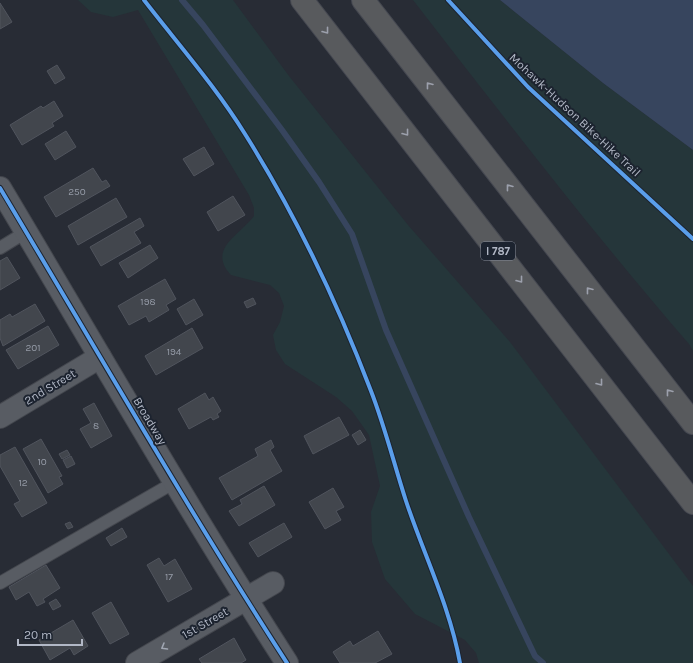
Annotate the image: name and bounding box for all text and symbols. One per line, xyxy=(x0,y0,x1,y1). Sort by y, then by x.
one-way arrow xyxy=(322,26,329,33)
street label: Mohawk-Hudson Bike-Hike Trail xyxy=(507,51,643,179)
one-way arrow xyxy=(427,82,434,89)
one-way arrow xyxy=(401,129,408,136)
one-way arrow xyxy=(507,185,514,192)
house number: 250 xyxy=(68,186,86,198)
road number: I 787 xyxy=(481,242,515,260)
one-way arrow xyxy=(515,276,522,283)
one-way arrow xyxy=(587,287,594,294)
house number: 198 xyxy=(140,296,156,308)
house number: 201 xyxy=(25,342,41,354)
house number: 194 xyxy=(167,346,182,358)
street label: 2nd Street xyxy=(22,366,78,408)
one-way arrow xyxy=(595,378,602,385)
one-way arrow xyxy=(667,390,674,397)
street label: Broadway xyxy=(130,395,170,448)
house number: 8 xyxy=(93,420,99,432)
house number: 10 xyxy=(37,456,47,468)
house number: 12 xyxy=(18,477,28,489)
house number: 17 xyxy=(165,571,173,583)
street label: 1st Street xyxy=(180,604,231,642)
scale bar xyxy=(18,621,82,647)
text: 20 m xyxy=(24,628,52,642)
one-way arrow xyxy=(161,642,168,650)

